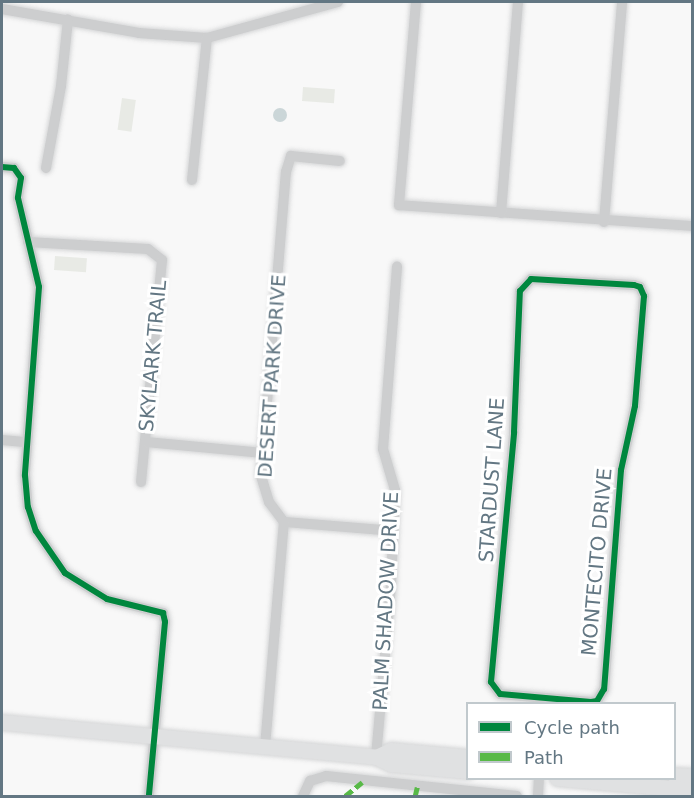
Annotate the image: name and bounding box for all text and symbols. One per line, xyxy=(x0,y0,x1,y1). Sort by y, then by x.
street label: DESERT PARK DRIVE xyxy=(253,274,291,478)
street label: SKYLARK TRAIL xyxy=(134,279,172,433)
street label: STARDUST LANE xyxy=(474,397,510,563)
street label: MONTECITO DRIVE xyxy=(577,467,617,657)
street label: PALM SHADOW DRIVE xyxy=(368,491,404,711)
legend xyxy=(466,702,676,780)
text: Cycle path xyxy=(524,717,620,738)
text: Path xyxy=(524,747,564,768)

